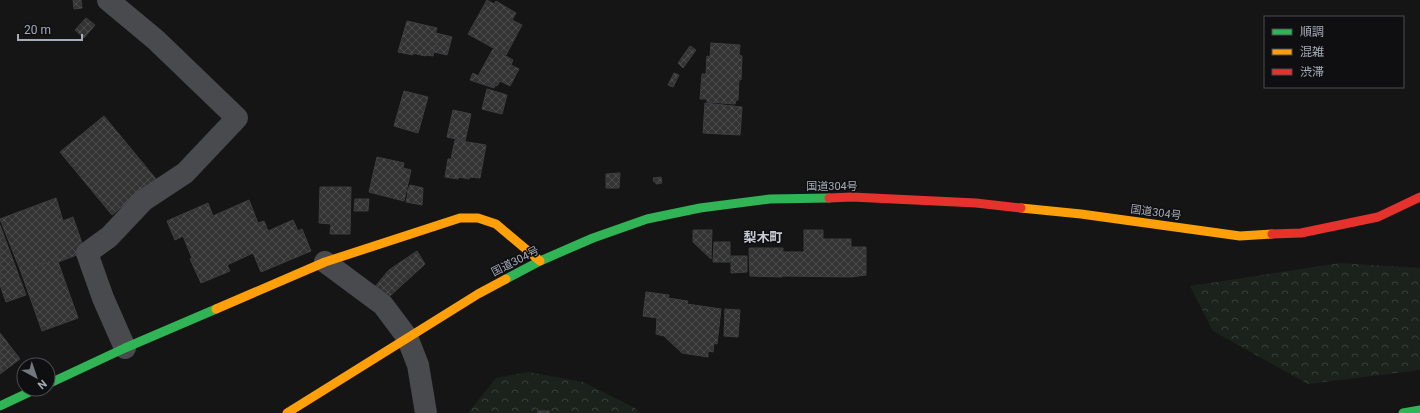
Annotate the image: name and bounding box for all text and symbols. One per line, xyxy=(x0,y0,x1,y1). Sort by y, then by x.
scale bar xyxy=(18,16,82,42)
legend xyxy=(1264,16,1404,88)
text: 20 m xyxy=(24,23,51,37)
text: 順調 xyxy=(1300,25,1324,39)
text: 混雑 xyxy=(1300,45,1324,59)
text: 渋滞 xyxy=(1300,65,1324,79)
street label: 国道304号 xyxy=(806,180,858,193)
street label: 国道304号 xyxy=(1130,202,1182,223)
district label: 梨木町 xyxy=(743,230,783,245)
street label: 国道304号 xyxy=(489,244,541,279)
north arrow xyxy=(16,357,56,397)
text: N xyxy=(35,377,49,392)

